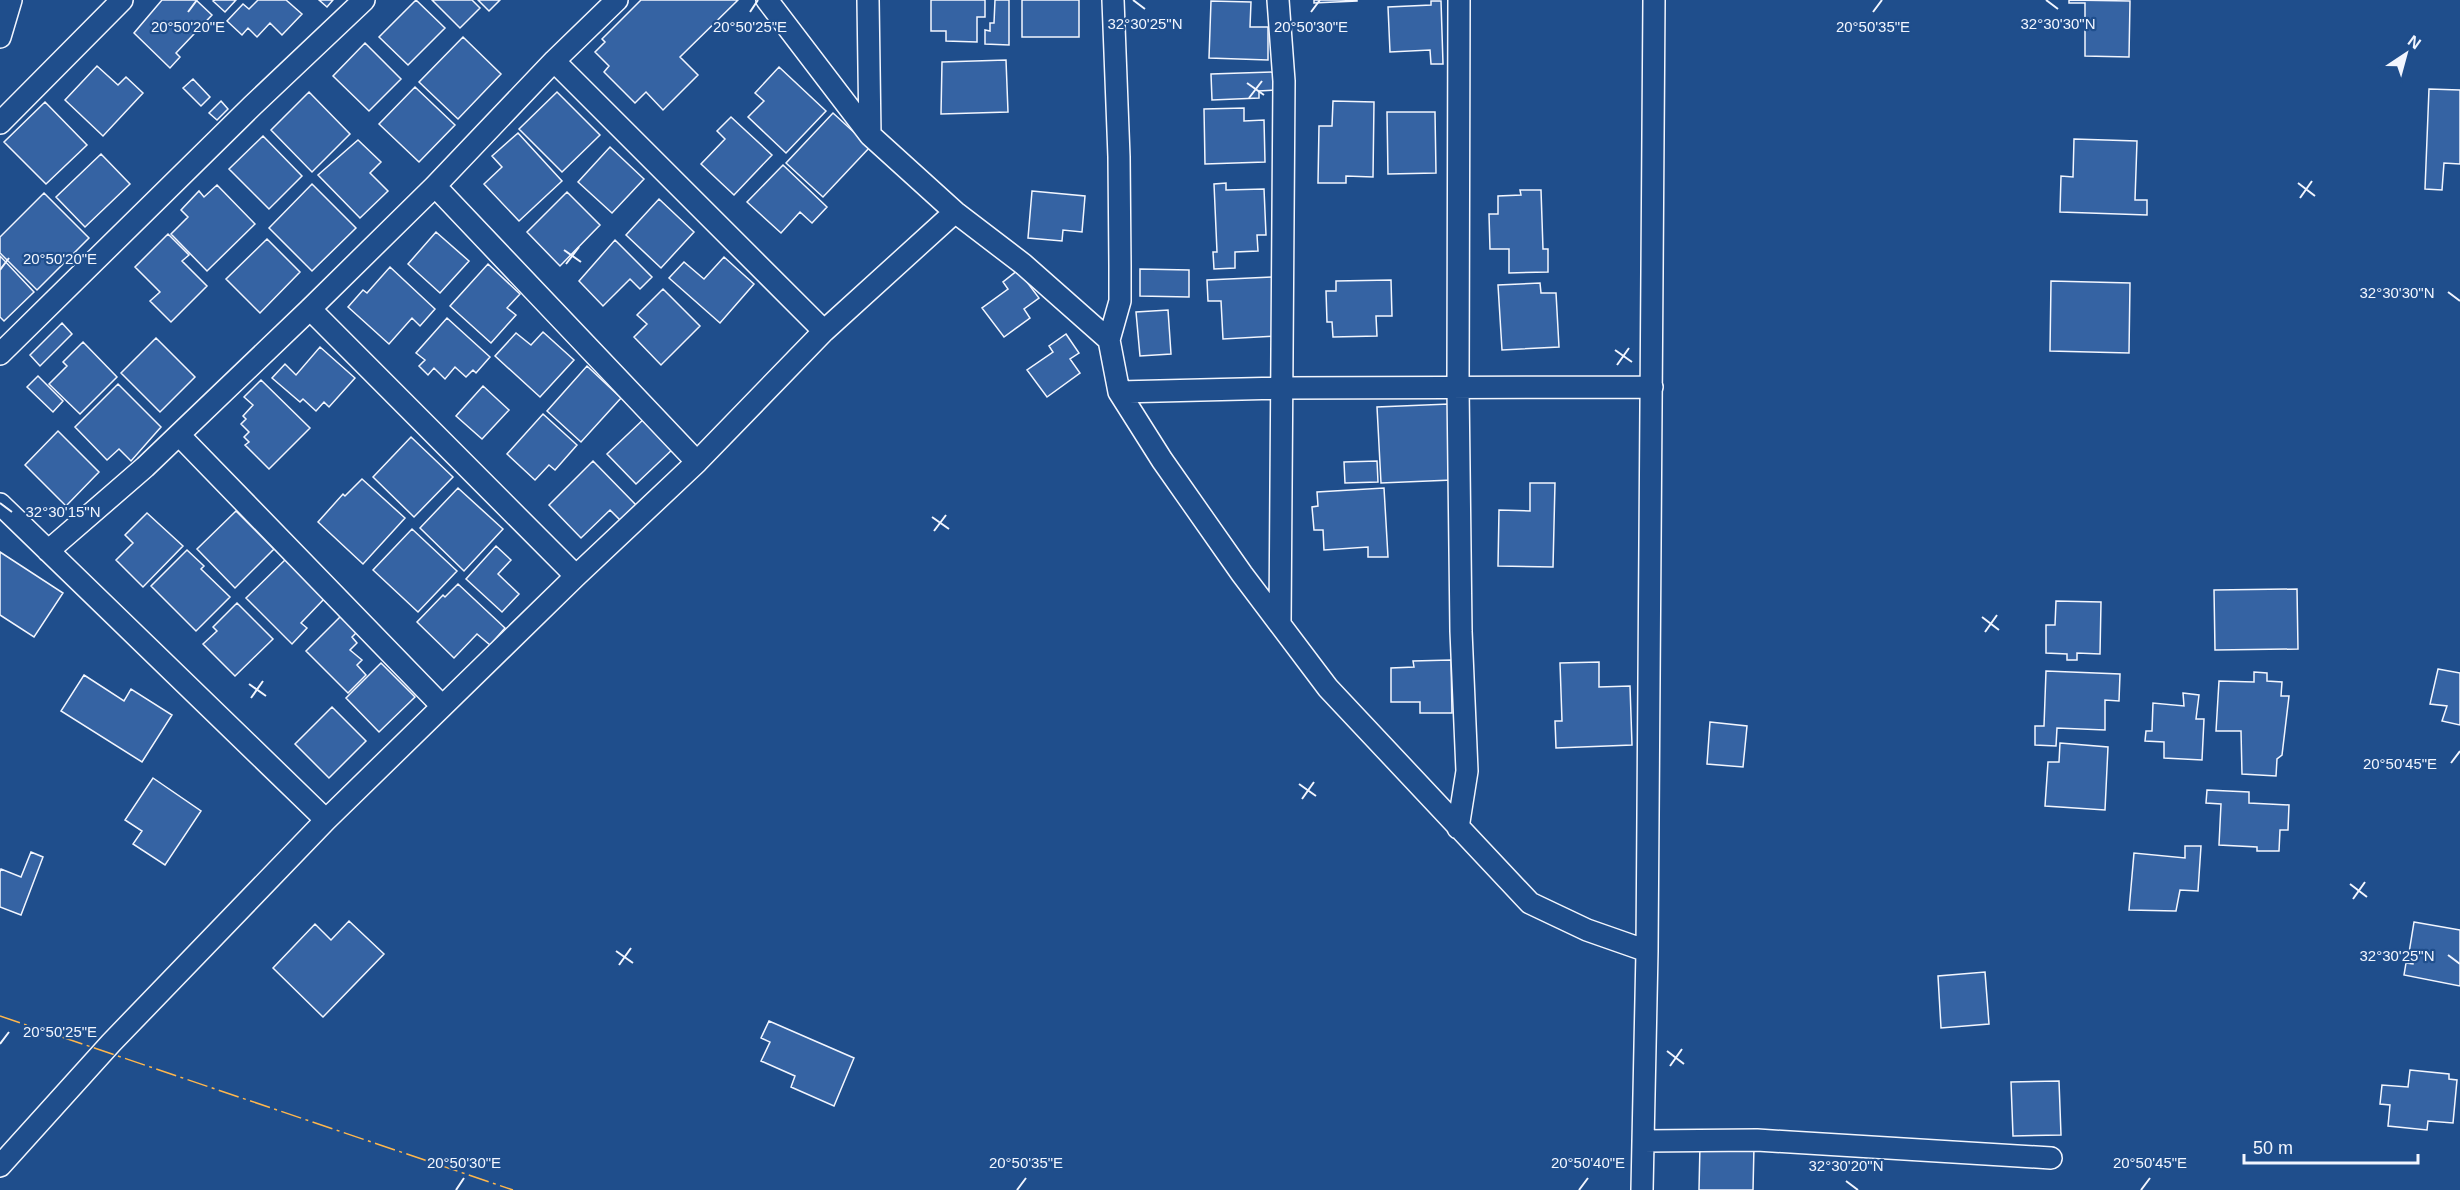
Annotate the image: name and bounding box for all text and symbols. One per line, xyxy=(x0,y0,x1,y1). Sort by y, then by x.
text: 32°30'25"N xyxy=(1107,15,1183,32)
text: 32°30'30"N xyxy=(2020,15,2096,32)
text: 20°50'20"E xyxy=(151,18,225,35)
text: 20°50'25"E xyxy=(713,18,787,35)
text: 20°50'30"E xyxy=(1274,18,1348,35)
text: 20°50'35"E xyxy=(1836,18,1910,35)
north arrow xyxy=(2376,24,2436,84)
text: N xyxy=(2405,32,2424,53)
text: 20°50'20"E xyxy=(23,250,97,267)
text: 32°30'30"N xyxy=(2359,284,2435,301)
text: 32°30'15"N xyxy=(25,503,101,520)
text: 20°50'45"E xyxy=(2363,755,2437,772)
text: 32°30'25"N xyxy=(2359,947,2435,964)
text: 20°50'25"E xyxy=(23,1023,97,1040)
scale bar xyxy=(2244,1127,2418,1165)
text: 50 m xyxy=(2253,1138,2293,1158)
text: 20°50'30"E xyxy=(427,1154,501,1171)
text: 20°50'35"E xyxy=(989,1154,1063,1171)
text: 20°50'40"E xyxy=(1551,1154,1625,1171)
text: 20°50'45"E xyxy=(2113,1154,2187,1171)
text: 32°30'20"N xyxy=(1808,1157,1884,1174)

